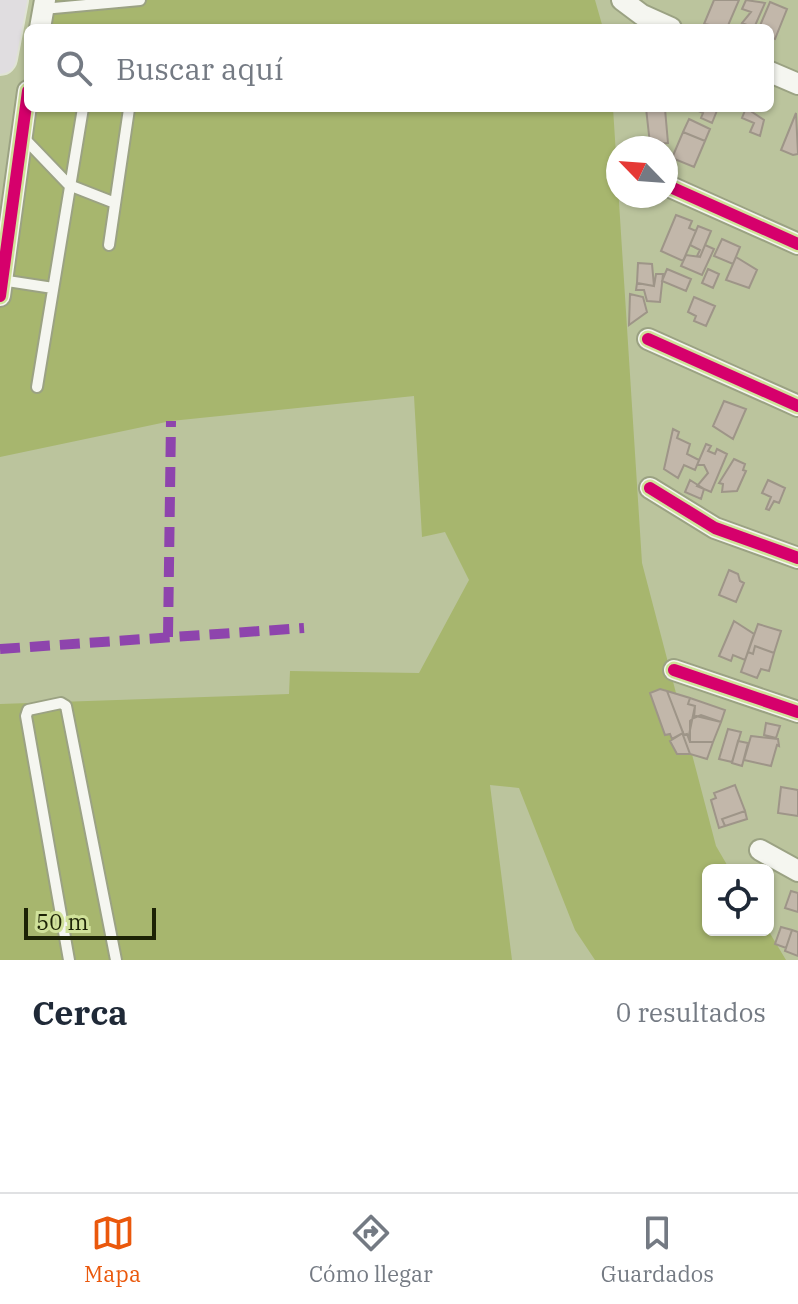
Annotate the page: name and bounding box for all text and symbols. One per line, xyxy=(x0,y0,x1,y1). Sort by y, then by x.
search box xyxy=(24,24,774,112)
icon: search xyxy=(52,46,96,90)
text: Buscar aquí xyxy=(116,49,283,88)
north arrow xyxy=(606,136,678,208)
map controls xyxy=(702,864,774,936)
button: locate xyxy=(702,864,774,936)
scale bar xyxy=(24,904,156,940)
text: 50 m xyxy=(36,907,88,936)
text: Cerca xyxy=(32,990,128,1034)
text: 0 resultados xyxy=(616,995,766,1029)
tab: Mapa xyxy=(84,1211,141,1288)
tab: Cómo llegar xyxy=(309,1211,433,1288)
tab: Guardados xyxy=(601,1211,714,1288)

